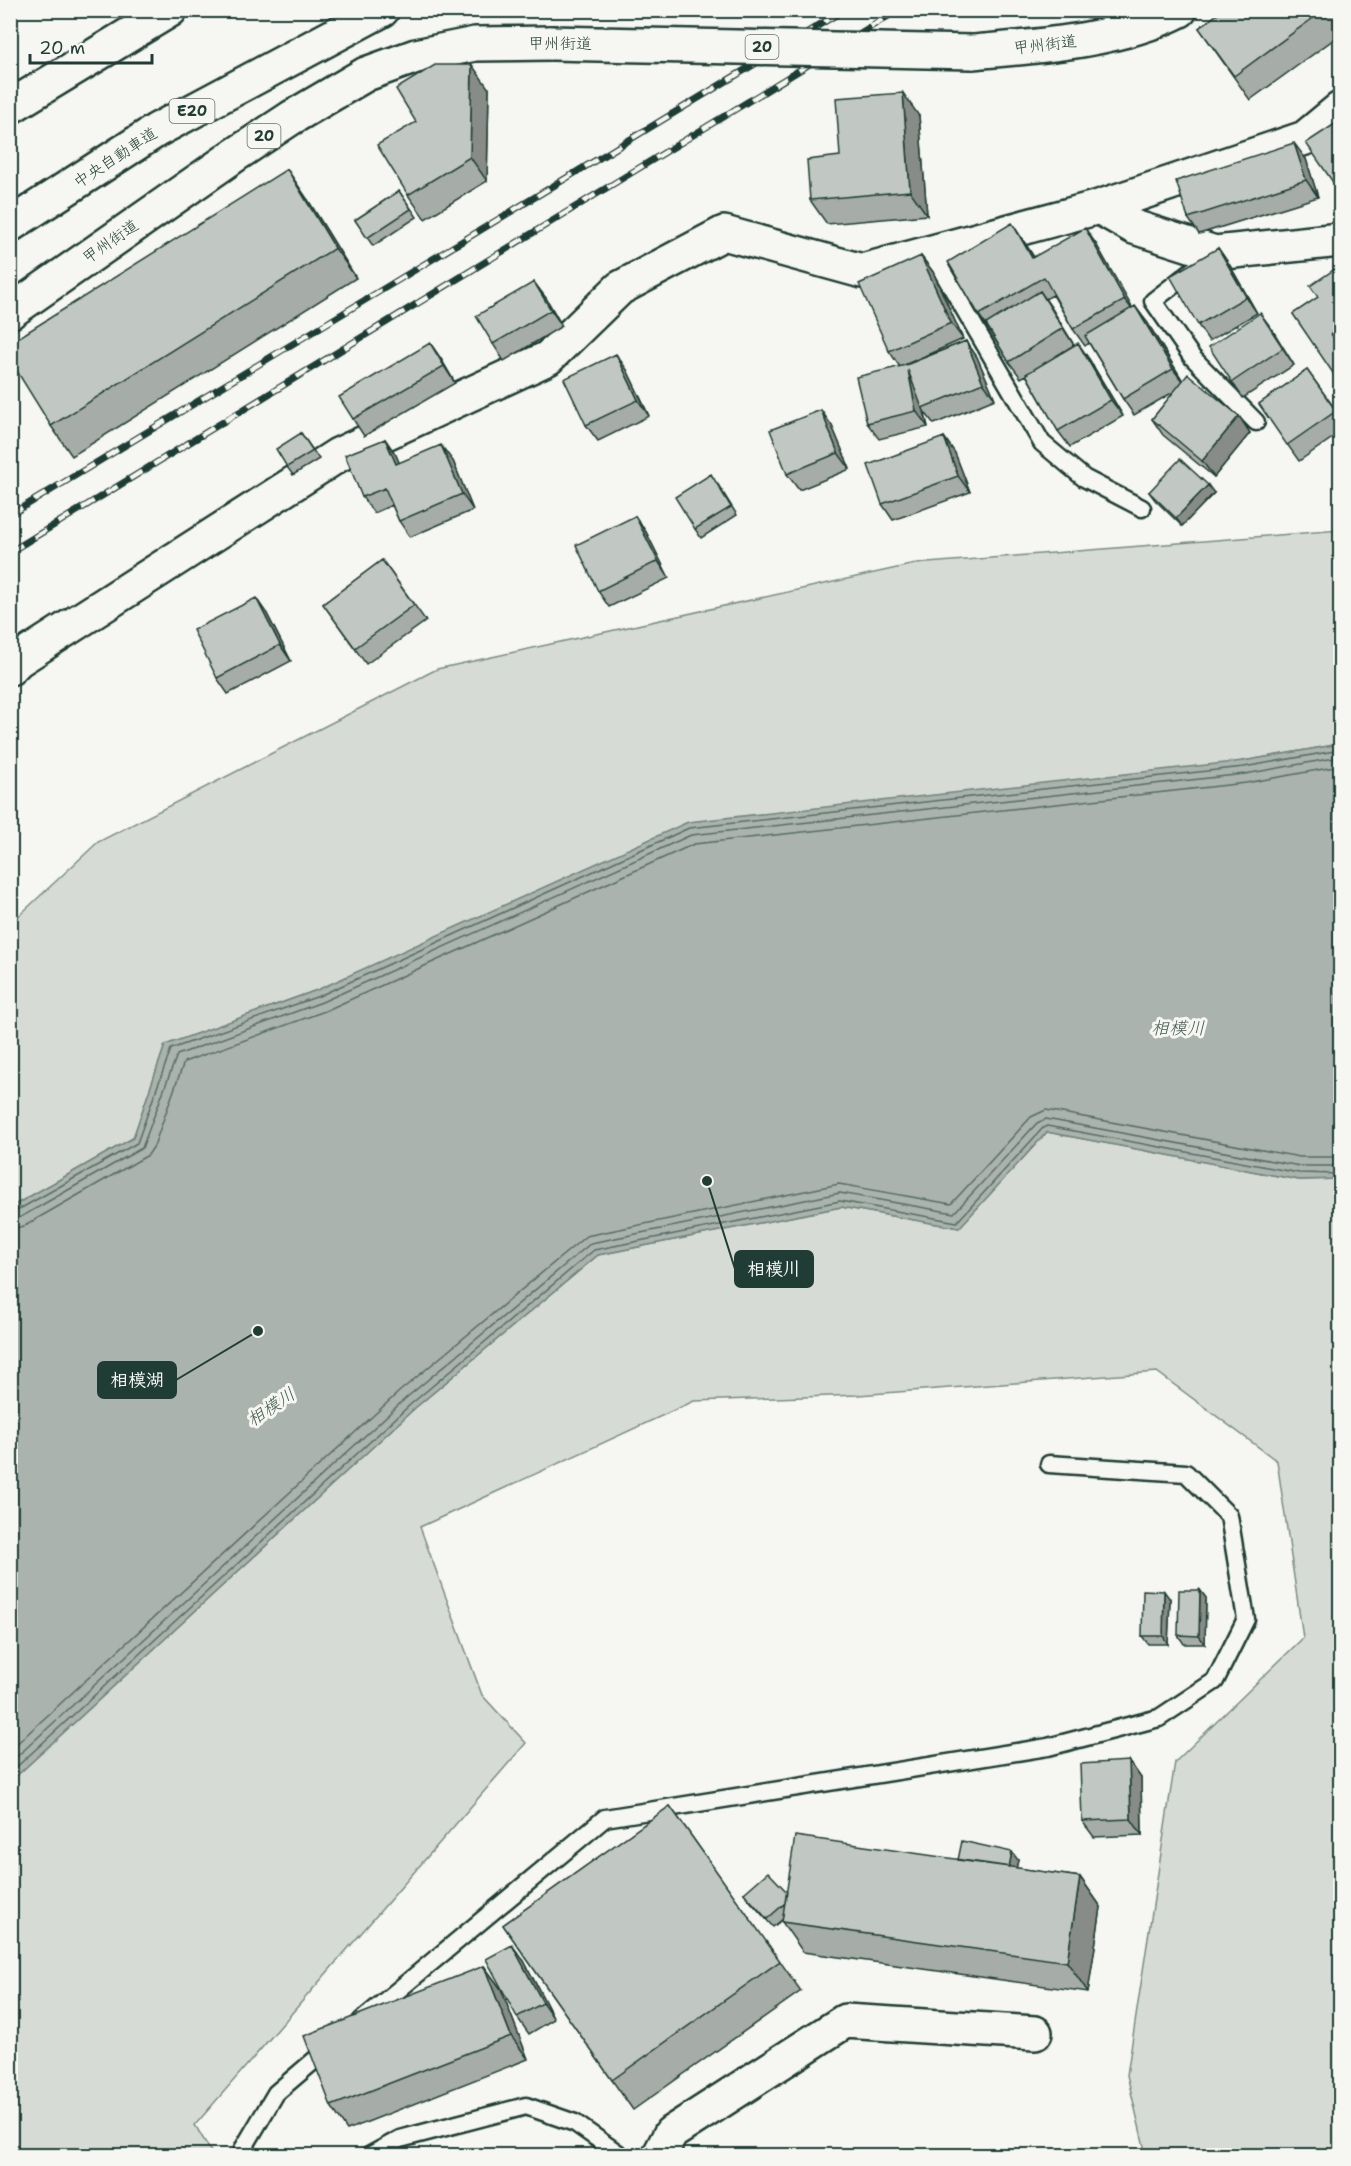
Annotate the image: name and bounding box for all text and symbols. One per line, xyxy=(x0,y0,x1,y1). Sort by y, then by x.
scale bar xyxy=(30,27,152,65)
street label: 甲州街道 xyxy=(1012,30,1078,59)
street label: 甲州街道 xyxy=(528,33,592,54)
road number: 20 xyxy=(746,35,778,59)
text: 20 m xyxy=(39,36,85,60)
road number: E20 xyxy=(170,99,214,123)
street label: 中央自動車道 xyxy=(69,122,161,192)
road number: 20 xyxy=(248,124,280,148)
street label: 甲州街道 xyxy=(78,214,143,268)
water label: 相模川 xyxy=(1151,1016,1205,1040)
callout: 相模川 xyxy=(735,1251,813,1287)
text: 相模川 xyxy=(747,1257,801,1281)
callout: 相模湖 xyxy=(98,1362,176,1398)
text: 相模湖 xyxy=(110,1368,164,1392)
water label: 相模川 xyxy=(242,1382,300,1432)

